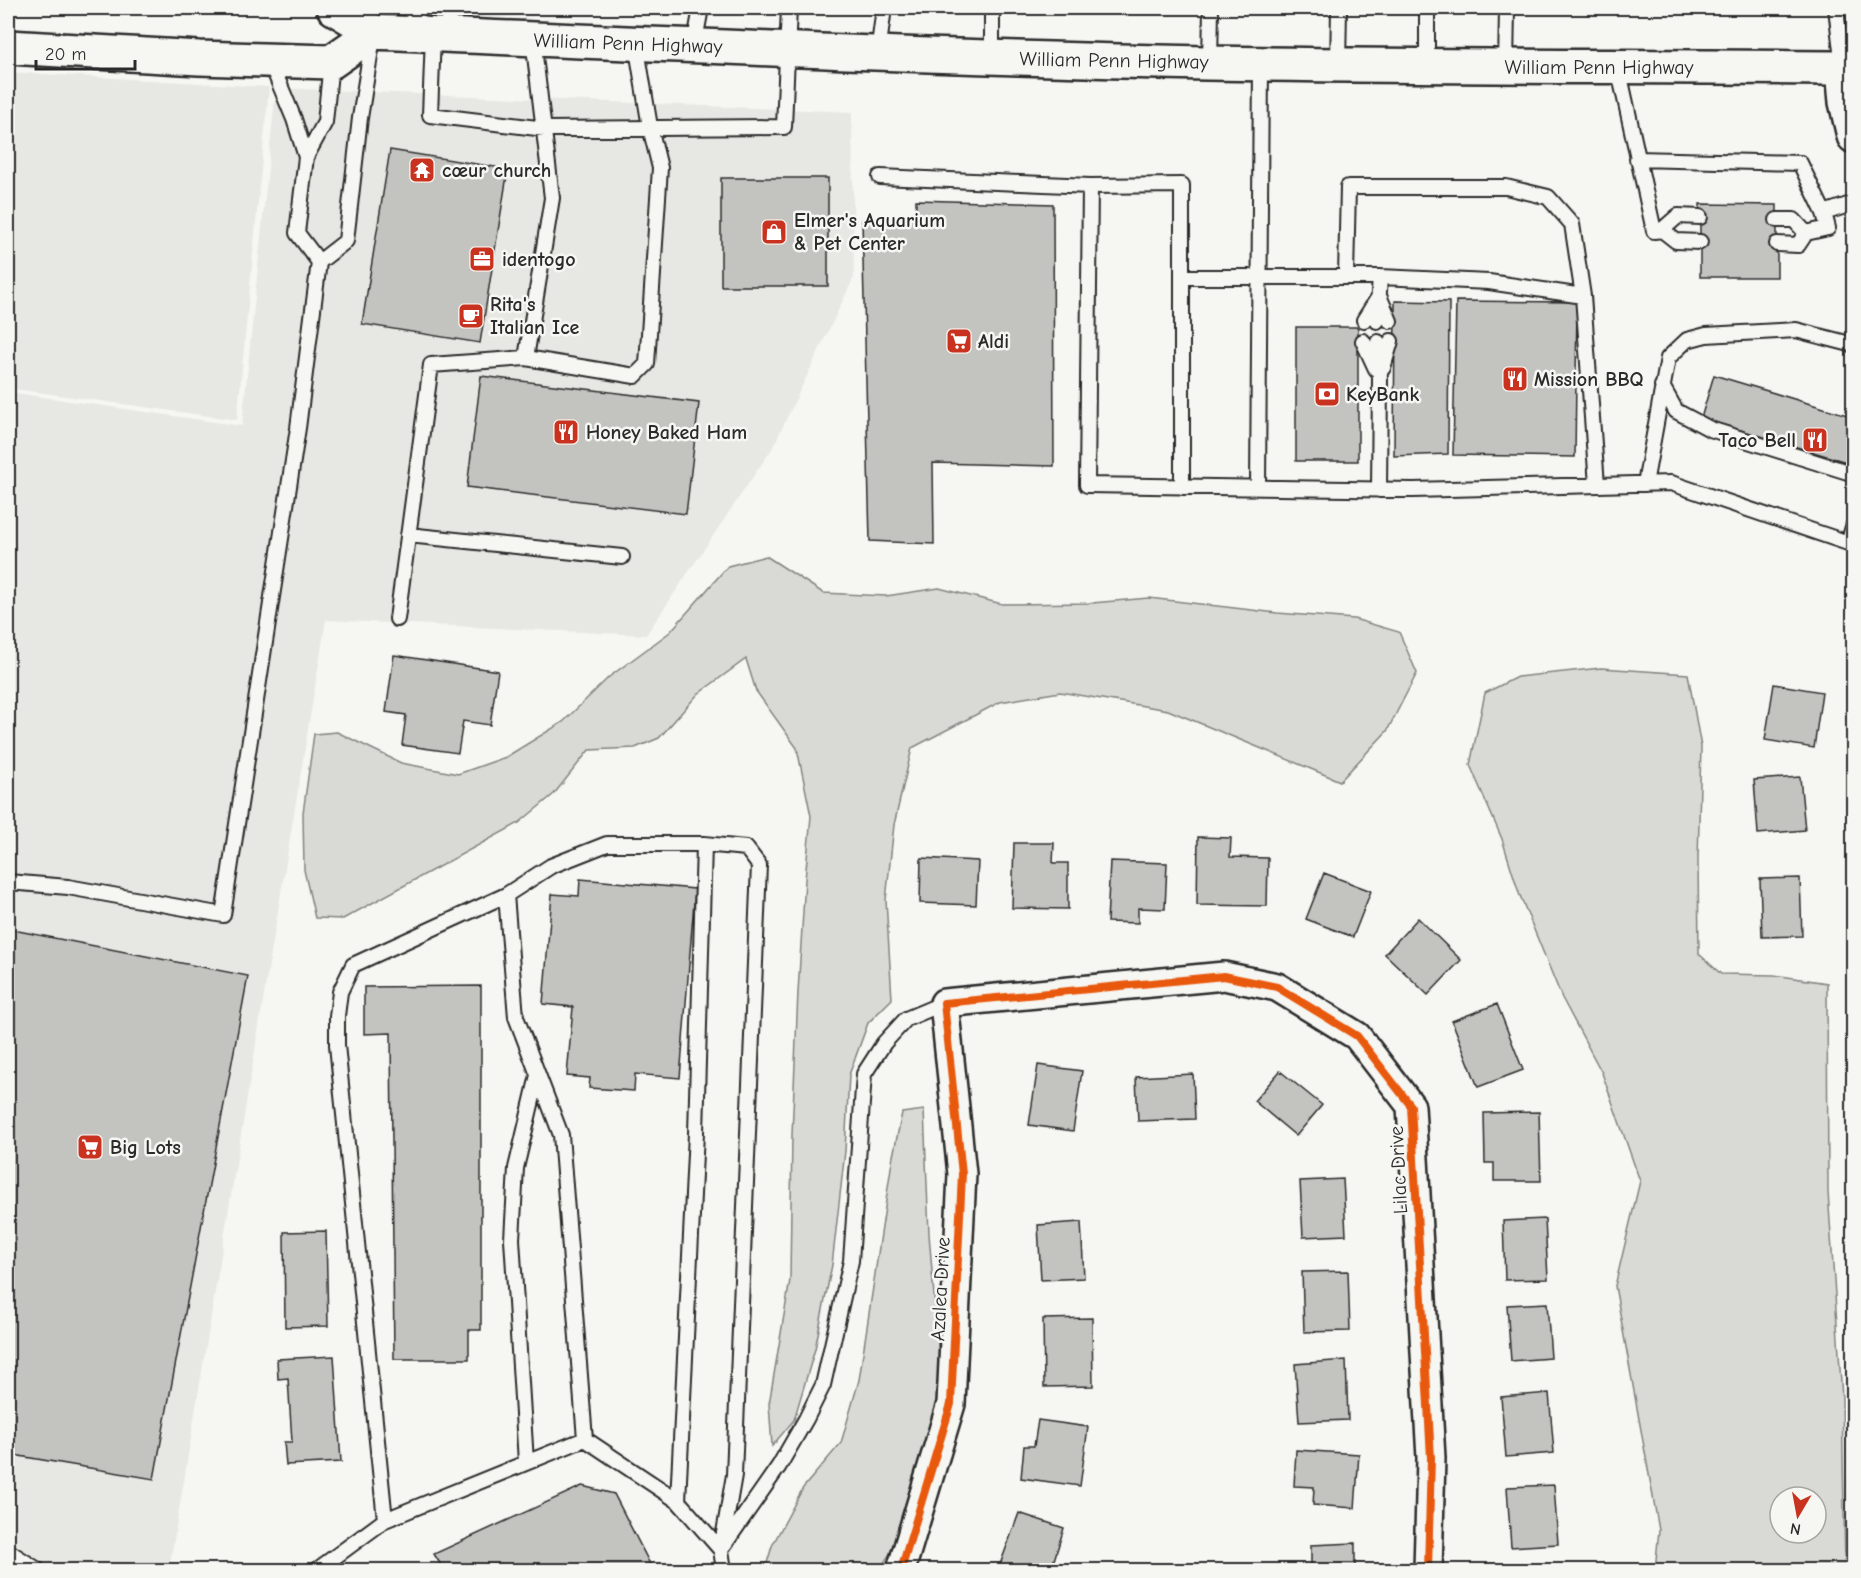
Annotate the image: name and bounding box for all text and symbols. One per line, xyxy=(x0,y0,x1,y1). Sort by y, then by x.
street label: William Penn Highway xyxy=(533,29,723,58)
scale bar xyxy=(36,33,135,71)
text: 20 m xyxy=(45,44,86,65)
street label: William Penn Highway xyxy=(1019,47,1209,74)
street label: William Penn Highway xyxy=(1504,56,1694,79)
temple icon: cœur church xyxy=(407,155,437,185)
place label: cœur church xyxy=(442,159,551,182)
place label: Elmer's Aquarium & Pet Center xyxy=(794,209,945,255)
shop icon: Elmer's Aquarium & Pet Center xyxy=(759,217,789,247)
office icon: identogo xyxy=(467,244,497,274)
place label: identogo xyxy=(502,248,576,271)
place label: Rita's Italian Ice xyxy=(490,293,580,339)
cafe icon: Rita's Italian Ice xyxy=(456,301,486,331)
supermarket icon: Aldi xyxy=(944,326,974,356)
place label: Aldi xyxy=(978,330,1009,353)
restaurant icon: Mission BBQ xyxy=(1500,364,1530,394)
place label: Mission BBQ xyxy=(1534,368,1644,391)
bank icon: KeyBank xyxy=(1312,379,1342,409)
place label: KeyBank xyxy=(1346,383,1419,406)
restaurant icon: Honey Baked Ham xyxy=(551,417,581,447)
place label: Honey Baked Ham xyxy=(586,421,747,444)
restaurant icon: Taco Bell xyxy=(1800,425,1830,455)
place label: Taco Bell xyxy=(1719,429,1796,452)
street label: Lilac Drive xyxy=(1385,1125,1412,1215)
supermarket icon: Big Lots xyxy=(75,1132,105,1162)
place label: Big Lots xyxy=(110,1136,181,1159)
street label: Azalea Drive xyxy=(926,1236,955,1342)
north arrow xyxy=(1768,1485,1828,1545)
text: N xyxy=(1789,1519,1802,1539)

